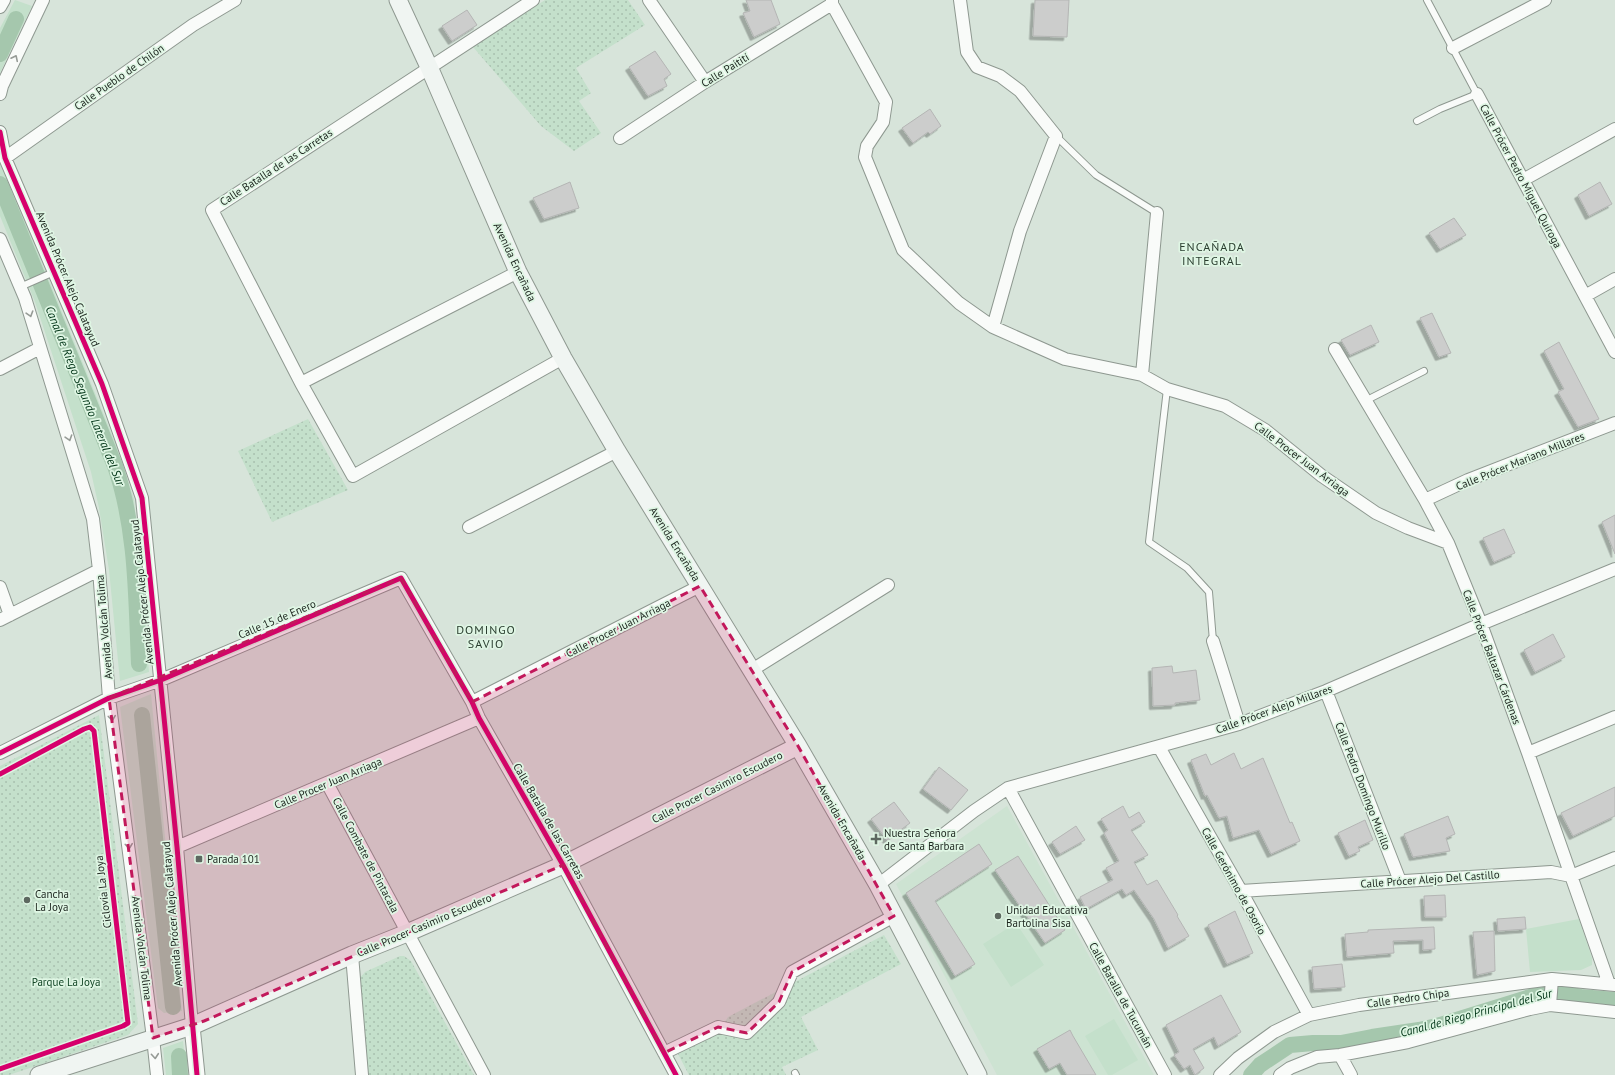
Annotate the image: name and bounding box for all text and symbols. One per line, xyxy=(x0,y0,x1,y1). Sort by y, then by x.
street label: Calle Pueblo de Chilón xyxy=(71,41,167,113)
street label: Calle Paitití xyxy=(698,50,752,90)
one-way arrow xyxy=(10,55,18,63)
street label: Calle Prócer Pedro Miguel Quiroga xyxy=(1477,101,1565,251)
street label: Calle Batalla de las Carretas xyxy=(217,125,335,209)
street label: Avenida Prócer Alejo Calatayud xyxy=(33,209,103,349)
street label: Avenida Encañada xyxy=(491,220,539,304)
district label: ENCAÑADA INTEGRAL xyxy=(1179,239,1245,268)
water label: Canal de Riego Segundo Lateral del Sur xyxy=(42,304,129,489)
one-way arrow xyxy=(25,310,34,317)
street label: Calle Procer Juan Arriaga xyxy=(1252,419,1352,499)
street label: Calle Prócer Mariano Millares xyxy=(1454,429,1587,493)
one-way arrow xyxy=(64,434,73,441)
street label: Avenida Encañada xyxy=(646,504,704,584)
street label: Avenida Prócer Alejo Calatayud xyxy=(127,519,157,665)
street label: Avenida Volcán Tolima xyxy=(92,574,116,680)
street label: Calle Prócer Baltazar Cárdenas xyxy=(1460,588,1524,727)
street label: Calle Procer Juan Arriaga xyxy=(563,595,673,661)
street label: Calle 15 de Enero xyxy=(236,596,318,642)
district label: DOMINGO SAVIO xyxy=(456,622,516,651)
street label: Calle Prócer Alejo Millares xyxy=(1214,681,1335,737)
one-way arrow xyxy=(107,714,116,721)
street label: Calle Pedro Domingo Murillo xyxy=(1332,720,1394,852)
street label: Calle Procer Casimiro Escudero xyxy=(649,748,785,826)
street label: Calle Procer Juan Arriaga xyxy=(272,754,384,812)
street label: Calle Batalla de las Carretas xyxy=(510,761,588,882)
street label: Avenida Encañada xyxy=(815,782,869,862)
street label: Calle Combate de Pintacala xyxy=(330,795,402,915)
street label: Calle Gerónimo de Osorio xyxy=(1199,825,1269,937)
place label: Nuestra Señora de Santa Barbara xyxy=(884,826,964,853)
marker: Nuestra Señora de Santa Barbara xyxy=(871,834,881,844)
street label: Avenida Prócer Alejo Calatayud xyxy=(159,841,185,987)
one-way arrow xyxy=(124,843,133,849)
place label: Parada 101 xyxy=(207,852,260,866)
marker: Parada 101 xyxy=(194,854,204,864)
street label: Ciclovía La Joya xyxy=(92,855,114,929)
street label: Calle Prócer Alejo Del Castillo xyxy=(1360,867,1500,891)
place label: Cancha La Joya xyxy=(35,887,69,914)
street label: Calle Procer Casimiro Escudero xyxy=(355,890,494,960)
marker: Cancha La Joya xyxy=(22,895,32,905)
street label: Avenida Volcán Tolima xyxy=(129,895,155,1001)
place label: Unidad Educativa Bartolina Sisa xyxy=(1006,903,1088,930)
marker: Unidad Educativa Bartolina Sisa xyxy=(993,911,1003,921)
street label: Calle Batalla de Tucumán xyxy=(1086,940,1156,1050)
park label: Parque La Joya xyxy=(32,975,100,989)
street label: Calle Pedro Chipa xyxy=(1366,985,1450,1011)
water label: Canal de Riego Principal del Sur xyxy=(1398,985,1554,1040)
one-way arrow xyxy=(150,1053,159,1059)

